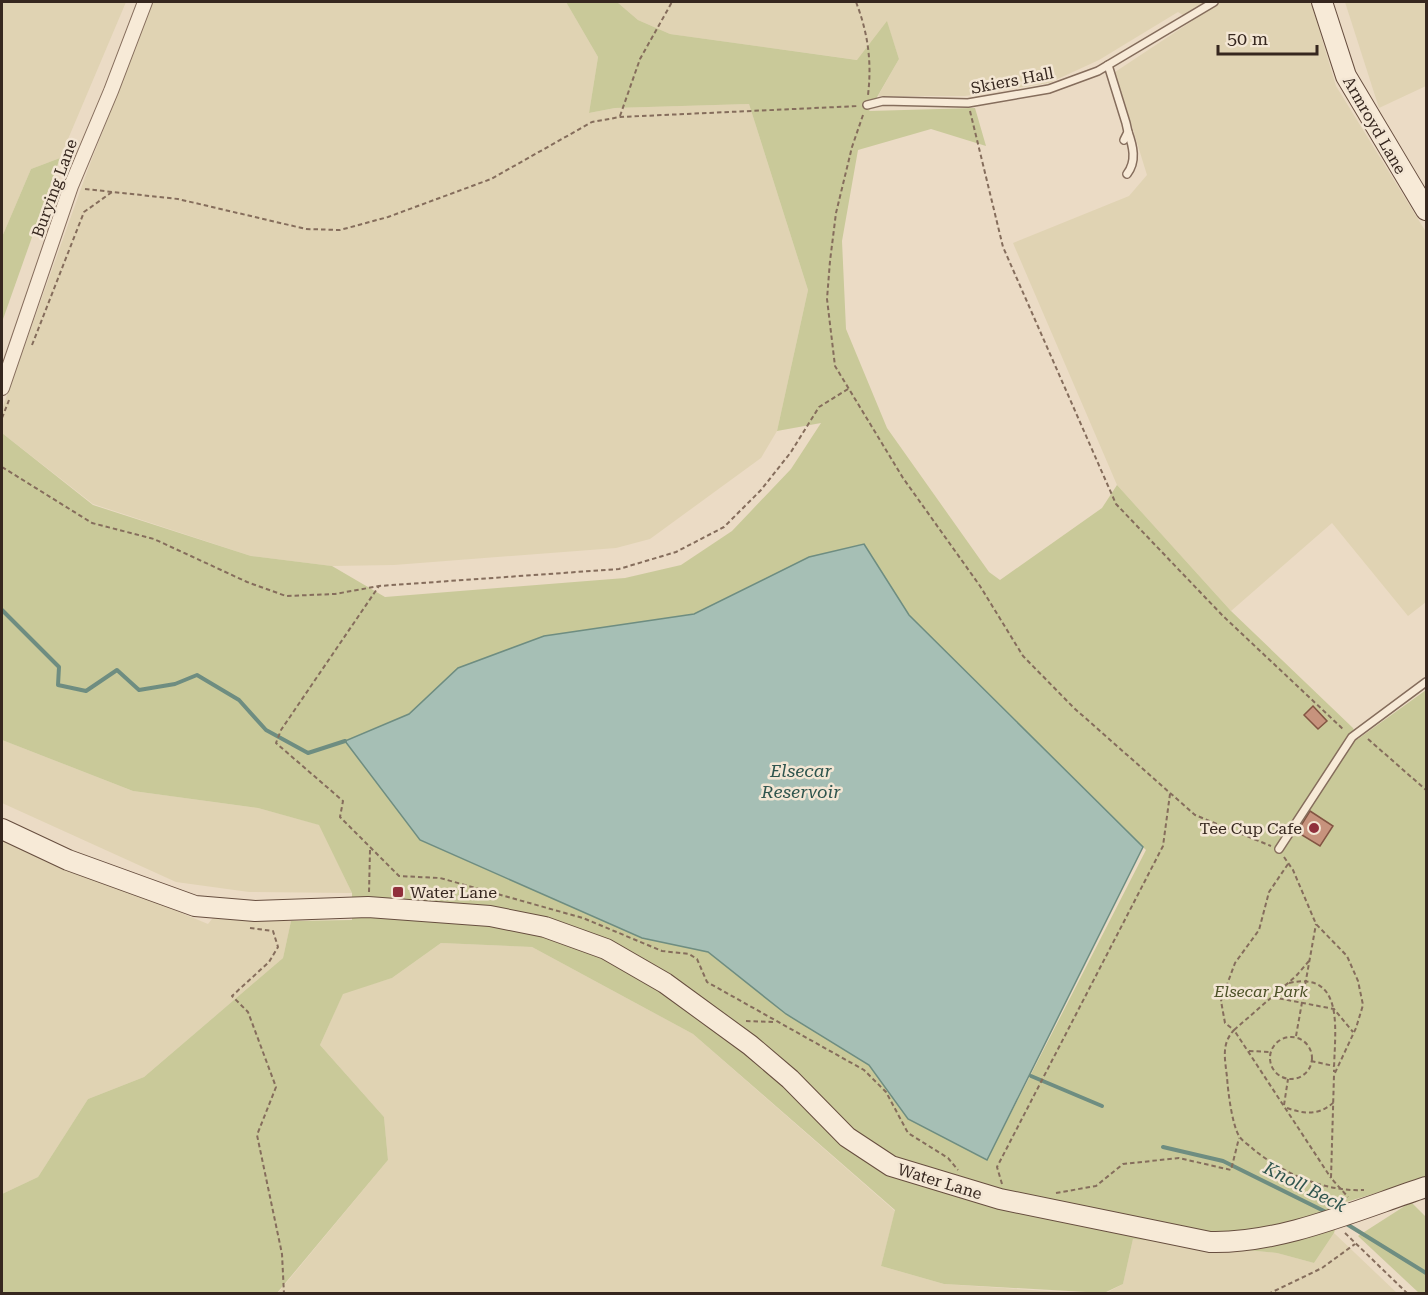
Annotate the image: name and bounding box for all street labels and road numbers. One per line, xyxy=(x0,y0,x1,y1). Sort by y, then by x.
street label: Skiers Hall xyxy=(969,63,1055,98)
street label: Armroyd Lane xyxy=(1339,73,1410,178)
street label: Burying Lane xyxy=(28,136,81,240)
street label: Water Lane xyxy=(895,1160,985,1203)

